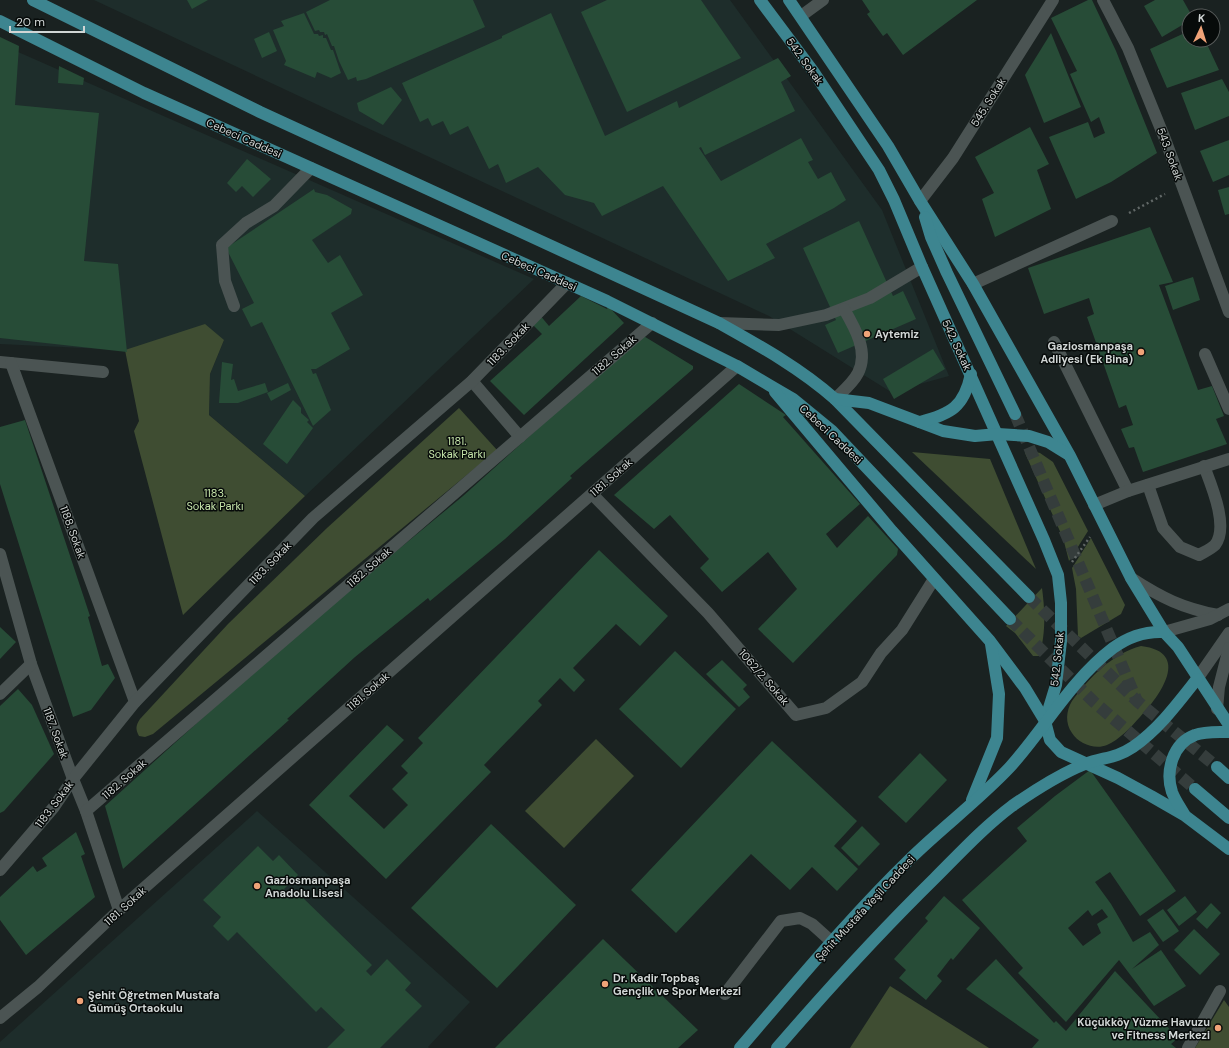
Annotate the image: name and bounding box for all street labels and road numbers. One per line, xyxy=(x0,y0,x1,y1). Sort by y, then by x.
street label: 542. Sokak xyxy=(783,35,827,88)
street label: 545. Sokak xyxy=(967,75,1009,129)
street label: Cebeci Caddesi xyxy=(204,115,284,161)
street label: 543. Sokak xyxy=(1154,126,1186,183)
street label: Cebeci Caddesi xyxy=(499,248,579,294)
street label: 542. Sokak xyxy=(939,317,975,373)
street label: 1183. Sokak xyxy=(484,319,532,369)
street label: 1182. Sokak xyxy=(589,331,640,378)
street label: Cebeci Caddesi xyxy=(797,401,865,467)
street label: 1181. Sokak xyxy=(587,454,635,499)
street label: 1188. Sokak xyxy=(57,504,89,561)
street label: 1183. Sokak xyxy=(246,538,294,588)
street label: 1182. Sokak xyxy=(344,543,395,590)
street label: 542. Sokak xyxy=(1047,631,1067,687)
street label: 1062/2. Sokak xyxy=(736,646,792,708)
street label: 1181. Sokak xyxy=(344,668,392,713)
street label: 1187. Sokak xyxy=(40,705,72,761)
street label: 1182. Sokak xyxy=(99,755,150,802)
street label: 1183. Sokak xyxy=(32,777,76,830)
street label: Şehit Mustafa Yeşil Caddesi xyxy=(812,852,918,964)
street label: 1181. Sokak xyxy=(101,883,149,929)

